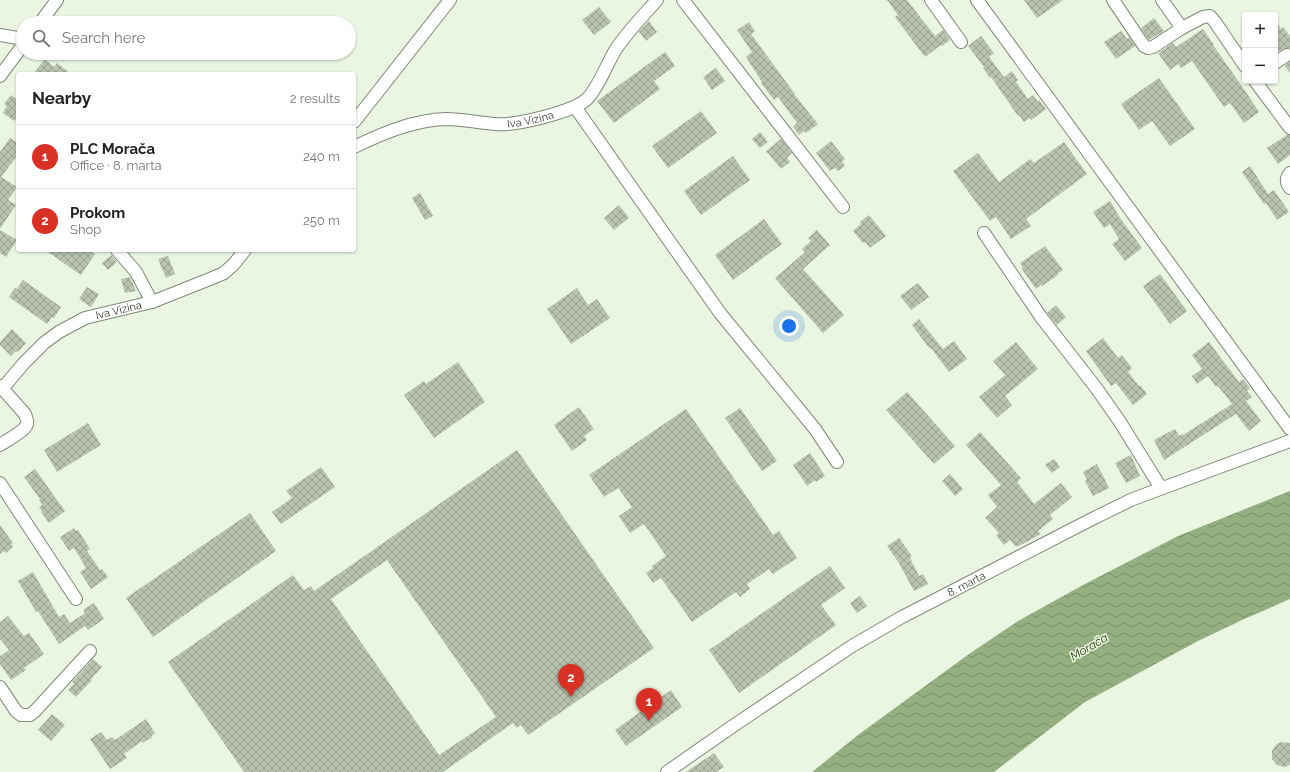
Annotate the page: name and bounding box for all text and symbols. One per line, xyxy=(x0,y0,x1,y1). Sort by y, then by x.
map controls xyxy=(1242,12,1278,84)
button: + xyxy=(1242,12,1278,48)
search box xyxy=(16,16,356,60)
icon: search xyxy=(30,27,52,49)
text: Search here xyxy=(62,29,145,47)
button: − xyxy=(1242,48,1278,84)
text: Nearby xyxy=(32,88,91,108)
text: 2 results xyxy=(290,91,340,106)
street label: Iva Vizina xyxy=(506,108,555,130)
text: PLC Morača xyxy=(70,140,155,158)
text: 1 xyxy=(42,149,48,164)
text: 240 m xyxy=(303,149,340,164)
text: Office · 8. marta xyxy=(70,158,162,173)
text: Prokom xyxy=(70,204,125,222)
text: 2 xyxy=(41,213,49,228)
text: 250 m xyxy=(303,213,340,228)
text: Shop xyxy=(70,222,101,237)
street label: Iva Vizina xyxy=(94,298,143,322)
your location xyxy=(779,316,799,336)
street label: 8. marta xyxy=(945,569,988,599)
water label: Morača xyxy=(1068,630,1110,664)
pin: 2 xyxy=(558,664,584,697)
pin: 1 xyxy=(636,688,662,721)

